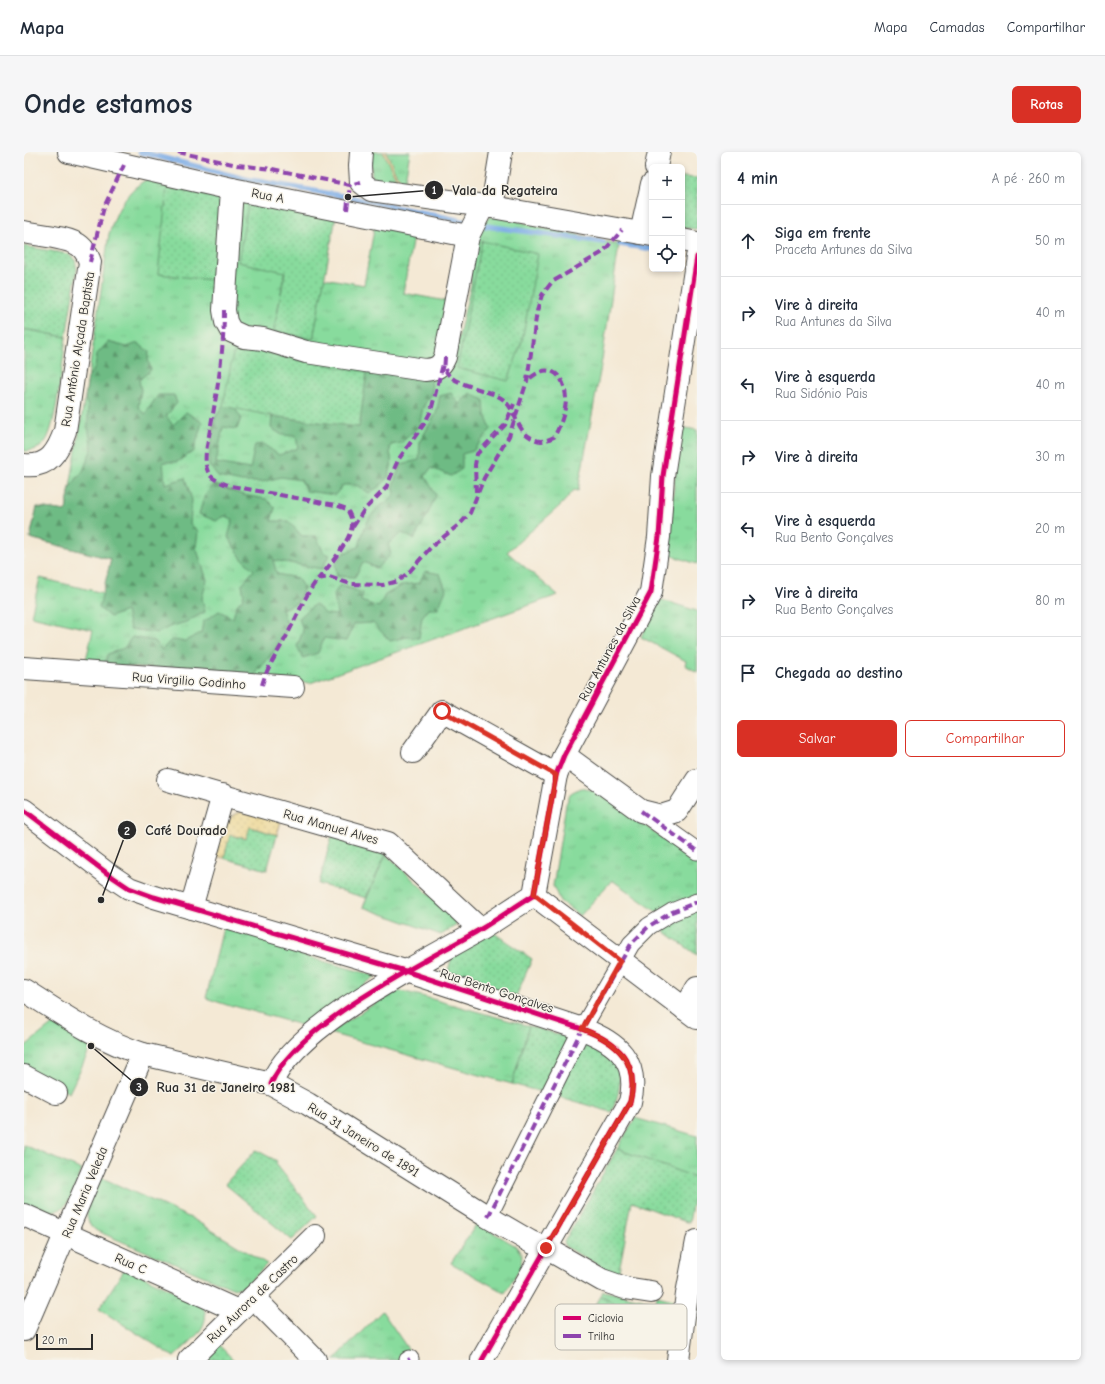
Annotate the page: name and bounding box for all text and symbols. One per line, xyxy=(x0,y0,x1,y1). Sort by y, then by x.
text: Mapa xyxy=(20,17,65,39)
text: Mapa xyxy=(874,19,908,36)
text: Camadas xyxy=(930,19,985,36)
text: Compartilhar xyxy=(1007,19,1085,36)
button: Rotas xyxy=(1012,86,1081,123)
text: Onde estamos xyxy=(24,88,192,120)
map controls xyxy=(649,164,685,272)
button: + xyxy=(649,164,685,200)
text: 4 min xyxy=(737,169,778,188)
text: A pé · 260 m xyxy=(992,171,1065,186)
callout: Vala da Regateira xyxy=(424,177,566,203)
text: Vala da Regateira xyxy=(452,182,558,199)
text: 1 xyxy=(432,183,437,197)
street label: Rua A xyxy=(250,185,286,206)
button: − xyxy=(649,200,685,236)
text: Siga em frente xyxy=(775,224,871,242)
icon: ahead xyxy=(737,230,759,252)
text: 50 m xyxy=(1035,233,1065,248)
button: locate xyxy=(649,236,685,272)
text: Praceta Antunes da Silva xyxy=(775,242,912,257)
street label: Rua António Alçada Baptista xyxy=(58,270,97,428)
text: Vire à direita xyxy=(775,296,858,314)
icon: right xyxy=(737,302,759,324)
text: 40 m xyxy=(1036,305,1065,320)
text: Rua Antunes da Silva xyxy=(775,314,892,329)
text: Vire à esquerda xyxy=(775,368,876,386)
icon: left xyxy=(737,374,759,396)
text: 40 m xyxy=(1036,377,1065,392)
text: Rua Sidónio Pais xyxy=(775,386,868,401)
icon: right xyxy=(737,446,759,468)
text: Vire à direita xyxy=(775,448,858,466)
text: 30 m xyxy=(1035,449,1065,464)
text: Vire à esquerda xyxy=(775,512,876,530)
icon: left xyxy=(737,518,759,540)
text: 20 m xyxy=(1035,521,1065,536)
text: Rua Bento Gonçalves xyxy=(775,530,893,545)
text: Vire à direita xyxy=(775,584,858,602)
icon: right xyxy=(737,590,759,612)
street label: Rua Antunes da Silva xyxy=(575,593,643,703)
text: 80 m xyxy=(1035,593,1065,608)
text: Rua Bento Gonçalves xyxy=(775,602,893,617)
icon: arrive xyxy=(737,662,759,684)
text: Chegada ao destino xyxy=(775,664,903,682)
street label: Rua Virgilio Godinho xyxy=(132,669,246,692)
route start xyxy=(433,702,451,720)
button: Salvar xyxy=(737,720,897,757)
button: Compartilhar xyxy=(905,720,1065,757)
street label: Rua Manuel Alves xyxy=(282,806,380,847)
callout: Café Dourado xyxy=(117,817,235,843)
text: Café Dourado xyxy=(145,822,227,839)
text: 2 xyxy=(124,824,130,838)
street label: Rua Bento Gonçalves xyxy=(438,965,555,1016)
callout: Rua 31 de Janeiro 1981 xyxy=(129,1074,304,1100)
text: Rua 31 de Janeiro 1981 xyxy=(157,1079,295,1096)
text: 3 xyxy=(136,1080,142,1094)
street label: Rua 31 Janeiro de 1891 xyxy=(305,1099,422,1180)
street label: Rua Maria Veleda xyxy=(58,1144,110,1240)
route end xyxy=(537,1239,555,1257)
street label: Rua C xyxy=(112,1250,149,1277)
street label: Rua Aurora de Castro xyxy=(204,1251,301,1346)
legend xyxy=(555,1304,687,1350)
text: Ciclovia xyxy=(588,1312,623,1325)
text: Trilha xyxy=(588,1330,615,1343)
scale bar xyxy=(36,1332,93,1351)
text: 20 m xyxy=(42,1334,67,1347)

